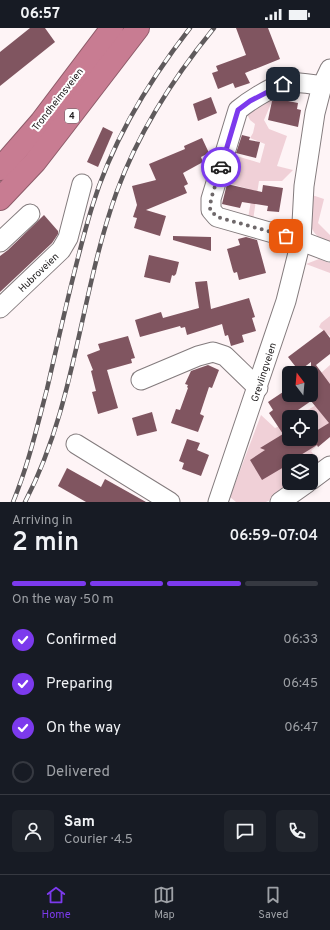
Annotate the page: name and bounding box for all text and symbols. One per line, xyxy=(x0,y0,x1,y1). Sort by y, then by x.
text: 06:57 xyxy=(20,5,60,24)
street label: Trondheimsveien xyxy=(30,66,87,134)
pin xyxy=(266,67,300,101)
icon: home xyxy=(272,73,294,95)
road number: 4 xyxy=(65,109,79,123)
courier xyxy=(201,147,241,187)
icon: car xyxy=(210,156,232,178)
pin xyxy=(269,219,303,253)
icon: bag xyxy=(275,225,297,247)
street label: Hubroveien xyxy=(16,251,62,296)
street label: Grevlingveien xyxy=(249,341,280,404)
north arrow xyxy=(282,366,318,402)
map controls xyxy=(282,366,318,490)
button: locate xyxy=(282,410,318,446)
button: layers xyxy=(282,454,318,490)
text: Arriving in xyxy=(12,513,73,529)
text: 2 min xyxy=(12,527,79,560)
text: 06:59–07:04 xyxy=(230,527,318,546)
text: On the way · 50 m xyxy=(12,592,114,608)
icon: check xyxy=(12,629,34,651)
text: Confirmed xyxy=(46,631,117,650)
text: 06:33 xyxy=(283,632,318,648)
icon: check xyxy=(12,673,34,695)
text: Preparing xyxy=(46,675,113,694)
text: 06:45 xyxy=(283,676,318,692)
icon: check xyxy=(12,717,34,739)
text: On the way xyxy=(46,719,121,738)
text: 06:47 xyxy=(284,720,318,736)
text: Delivered xyxy=(46,763,110,782)
button: person xyxy=(12,810,54,852)
button: chat xyxy=(224,810,266,852)
button: phone xyxy=(276,810,318,852)
text: Sam xyxy=(64,813,95,832)
text: Courier · 4.5 xyxy=(64,832,133,848)
tab: Home xyxy=(41,884,71,922)
tab: Map xyxy=(153,884,175,922)
tab: Saved xyxy=(258,884,289,922)

